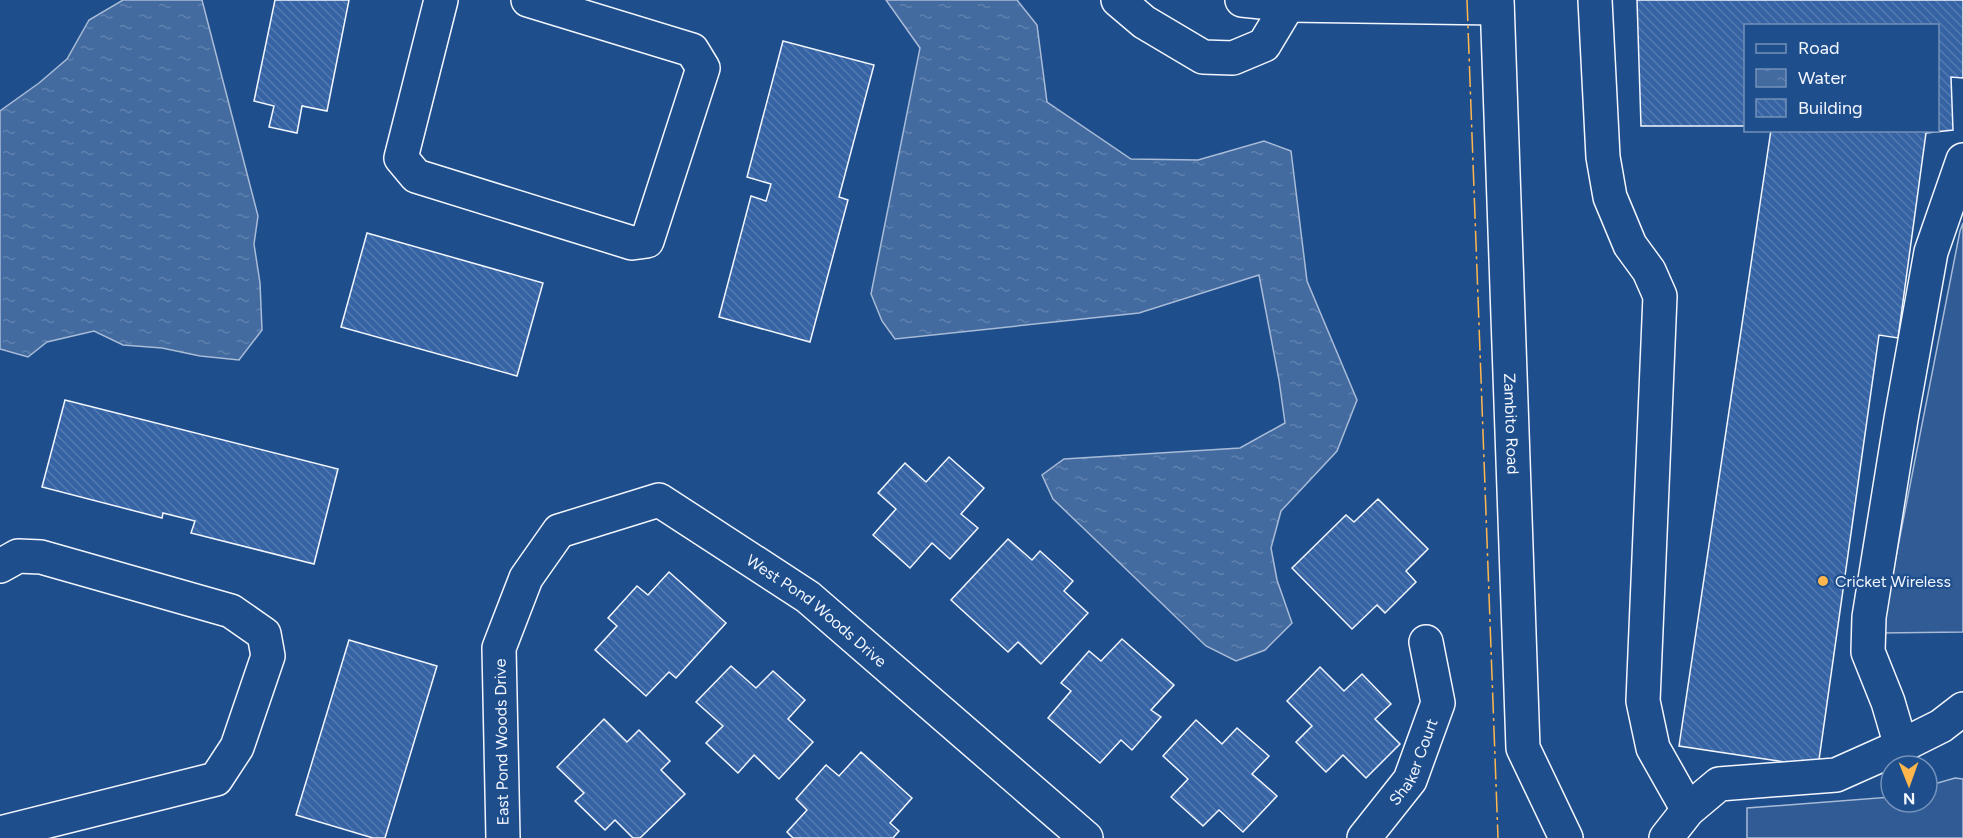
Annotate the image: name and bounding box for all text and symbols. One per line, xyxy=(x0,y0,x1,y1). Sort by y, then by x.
legend xyxy=(1744,24,1939,132)
text: Road xyxy=(1798,37,1839,59)
text: Water xyxy=(1798,67,1846,89)
text: Building xyxy=(1798,97,1863,119)
street label: Zambito Road xyxy=(1500,373,1522,475)
street label: West Pond Woods Drive xyxy=(743,551,891,671)
place label: Cricket Wireless xyxy=(1835,572,1951,591)
marker: Cricket Wireless xyxy=(1816,574,1830,588)
street label: East Pond Woods Drive xyxy=(491,658,512,826)
street label: Shaker Court xyxy=(1385,716,1442,809)
north arrow xyxy=(1879,754,1939,814)
text: N xyxy=(1903,789,1916,808)

